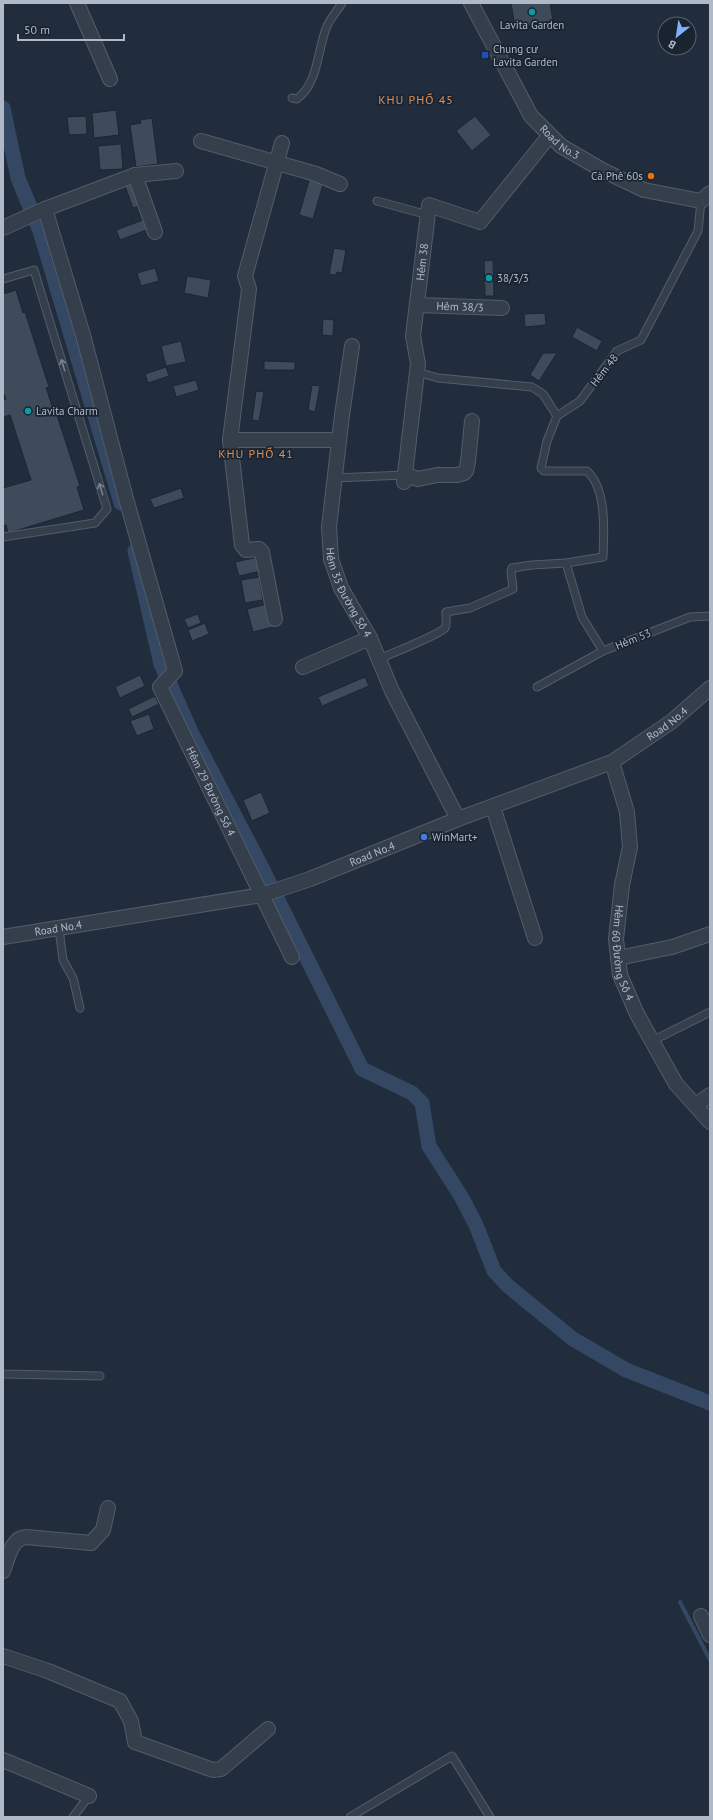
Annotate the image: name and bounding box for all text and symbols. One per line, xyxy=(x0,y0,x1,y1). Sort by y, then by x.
marker: Lavita Garden xyxy=(527,7,537,17)
scale bar xyxy=(18,16,124,42)
north arrow xyxy=(657,16,697,56)
place label: Lavita Garden xyxy=(500,18,564,32)
text: 50 m xyxy=(24,22,50,37)
text: B xyxy=(665,37,678,52)
place label: Chung cư Lavita Garden xyxy=(493,42,558,69)
marker: Chung cư Lavita Garden xyxy=(480,50,490,60)
district label: KHU PHỐ 45 xyxy=(378,92,454,107)
street label: Road No.3 xyxy=(537,122,582,162)
place label: Cà Phê 60s xyxy=(591,169,643,183)
marker: Cà Phê 60s xyxy=(646,171,656,181)
street label: Hẻm 38 xyxy=(413,242,431,281)
place label: 38/3/3 xyxy=(497,271,529,285)
marker: 38/3/3 xyxy=(484,273,494,283)
street label: Hẻm 38/3 xyxy=(436,299,484,314)
street label: Hẻm 48 xyxy=(587,351,621,389)
one-way arrow xyxy=(59,358,66,371)
place label: Lavita Charm xyxy=(36,404,98,418)
marker: Lavita Charm xyxy=(23,406,33,416)
district label: KHU PHỐ 41 xyxy=(218,446,294,461)
one-way arrow xyxy=(97,483,104,496)
street label: Hẻm 35 Đường Số 4 xyxy=(323,547,375,640)
street label: Hẻm 53 xyxy=(613,626,653,652)
street label: Road No.4 xyxy=(644,704,690,744)
street label: Hẻm 29 Đường Số 4 xyxy=(183,744,239,838)
place label: WinMart+ xyxy=(432,830,478,844)
marker: WinMart+ xyxy=(419,832,429,842)
street label: Road No.4 xyxy=(347,838,397,869)
street label: Hẻm 60 Đường Số 4 xyxy=(609,904,637,1003)
street label: Road No.4 xyxy=(34,917,83,939)

